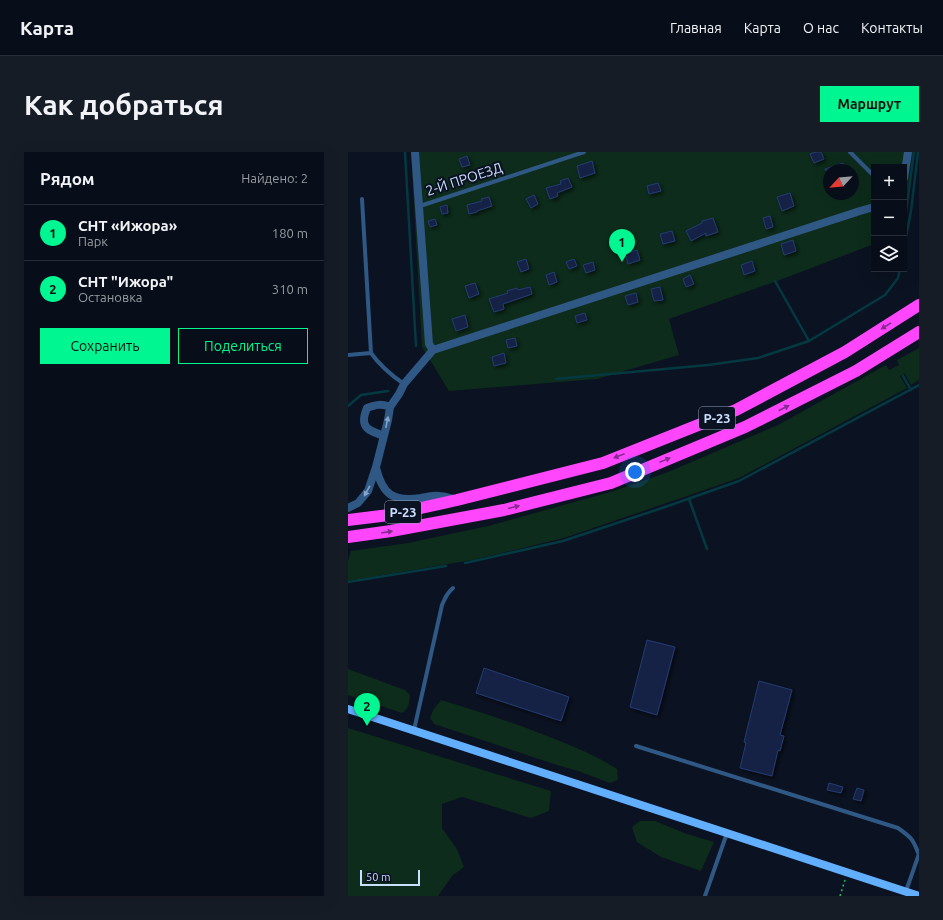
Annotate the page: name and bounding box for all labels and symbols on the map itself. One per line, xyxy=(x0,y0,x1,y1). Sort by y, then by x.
street label: 2-Й ПРОЕЗД xyxy=(423,158,505,199)
north arrow xyxy=(823,164,859,200)
pin: 1 xyxy=(609,229,635,262)
one-way arrow xyxy=(880,323,892,330)
one-way arrow xyxy=(778,405,789,411)
road number: Р-23 xyxy=(699,407,735,429)
one-way arrow xyxy=(385,415,391,428)
one-way arrow xyxy=(612,454,624,460)
one-way arrow xyxy=(659,457,671,463)
your location xyxy=(625,462,645,482)
one-way arrow xyxy=(364,486,370,497)
road number: Р-23 xyxy=(385,501,421,523)
one-way arrow xyxy=(508,504,520,510)
one-way arrow xyxy=(380,529,393,535)
pin: 2 xyxy=(354,693,380,726)
scale bar xyxy=(360,868,420,887)

